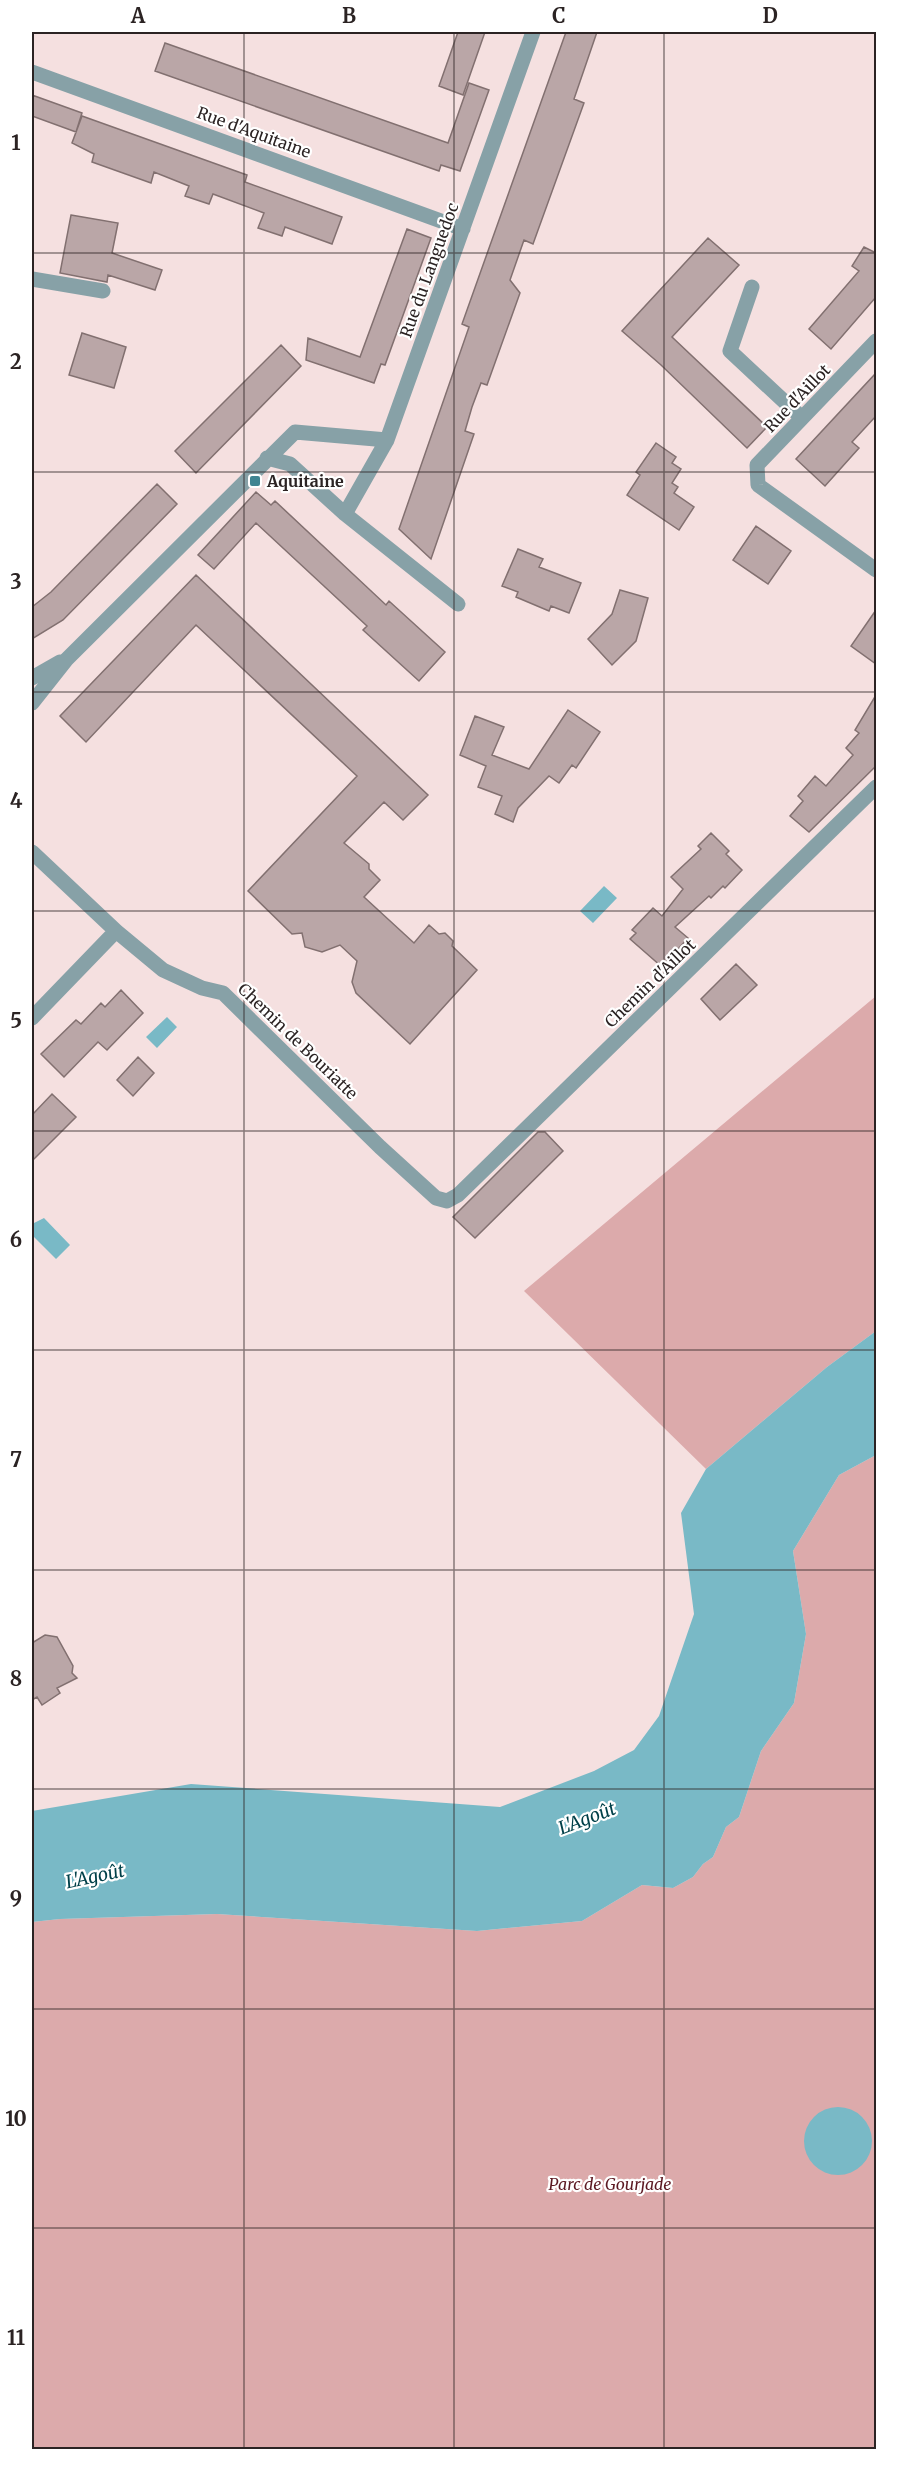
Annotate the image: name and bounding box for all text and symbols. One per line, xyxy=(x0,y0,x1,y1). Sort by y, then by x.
text: A xyxy=(130,3,146,28)
text: B xyxy=(342,3,356,28)
text: C xyxy=(552,3,566,28)
text: D xyxy=(762,3,778,28)
street label: Rue d'Aquitaine xyxy=(194,102,314,162)
text: 1 xyxy=(11,130,21,155)
street label: Rue du Languedoc xyxy=(395,200,463,340)
text: 2 xyxy=(10,349,22,374)
street label: Rue d'Aillot xyxy=(760,359,835,436)
place label: Aquitaine xyxy=(266,471,344,491)
marker: Aquitaine xyxy=(248,474,262,488)
text: 3 xyxy=(10,569,22,594)
text: 4 xyxy=(10,788,23,813)
street label: Chemin d'Aillot xyxy=(600,934,700,1031)
street label: Chemin de Bouriatte xyxy=(234,979,362,1103)
text: 5 xyxy=(10,1008,22,1033)
text: 6 xyxy=(10,1227,22,1252)
text: 7 xyxy=(10,1447,22,1472)
text: 8 xyxy=(10,1666,22,1691)
water label: L'Agoût xyxy=(555,1796,620,1839)
water label: L'Agoût xyxy=(63,1858,127,1893)
text: 9 xyxy=(10,1886,22,1911)
text: 10 xyxy=(5,2106,27,2131)
park label: Parc de Gourjade xyxy=(549,2174,672,2194)
text: 11 xyxy=(7,2325,25,2350)

